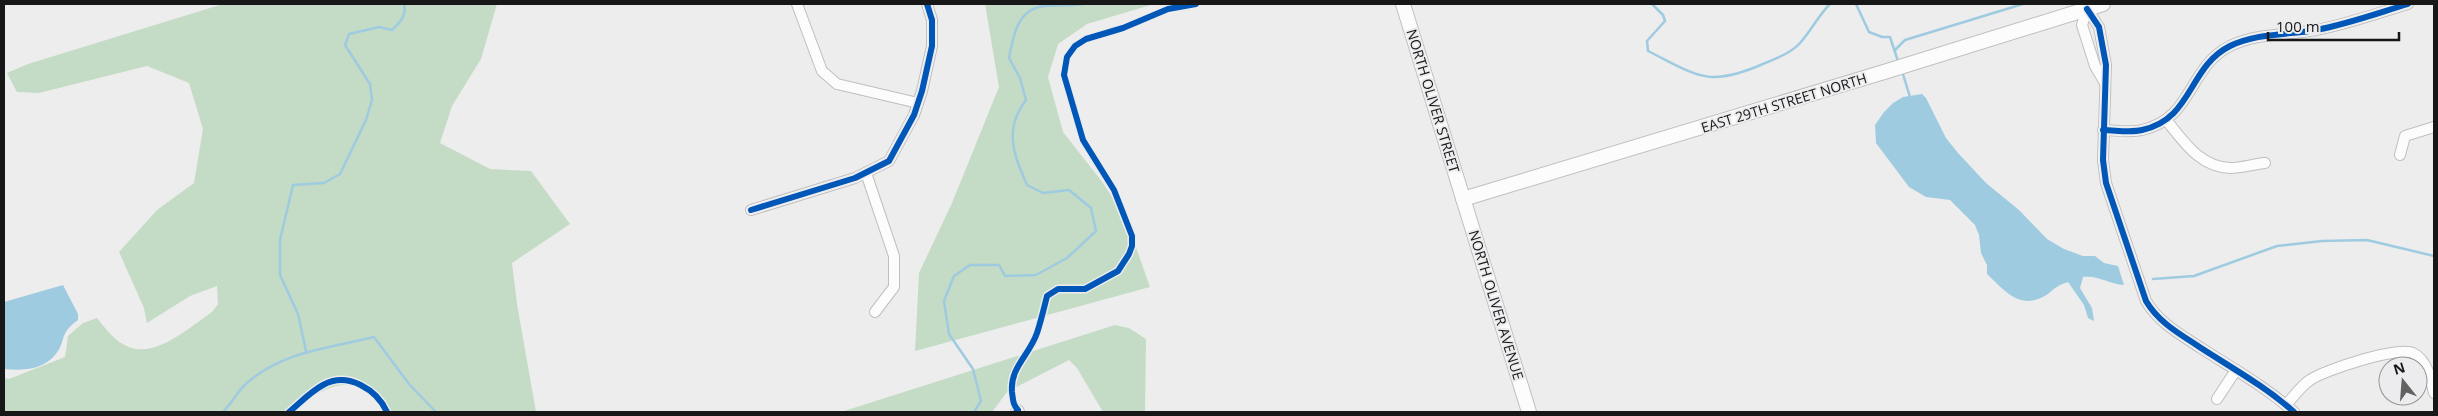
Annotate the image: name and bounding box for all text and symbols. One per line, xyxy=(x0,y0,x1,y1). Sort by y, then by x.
scale bar xyxy=(2268,10,2399,42)
text: 100 m xyxy=(2276,16,2320,36)
street label: NORTH OLIVER STREET xyxy=(1403,27,1465,175)
street label: EAST 29TH STREET NORTH xyxy=(1699,68,1869,137)
street label: NORTH OLIVER AVENUE xyxy=(1465,228,1528,382)
north arrow xyxy=(2378,356,2428,406)
text: N xyxy=(2391,357,2407,379)

